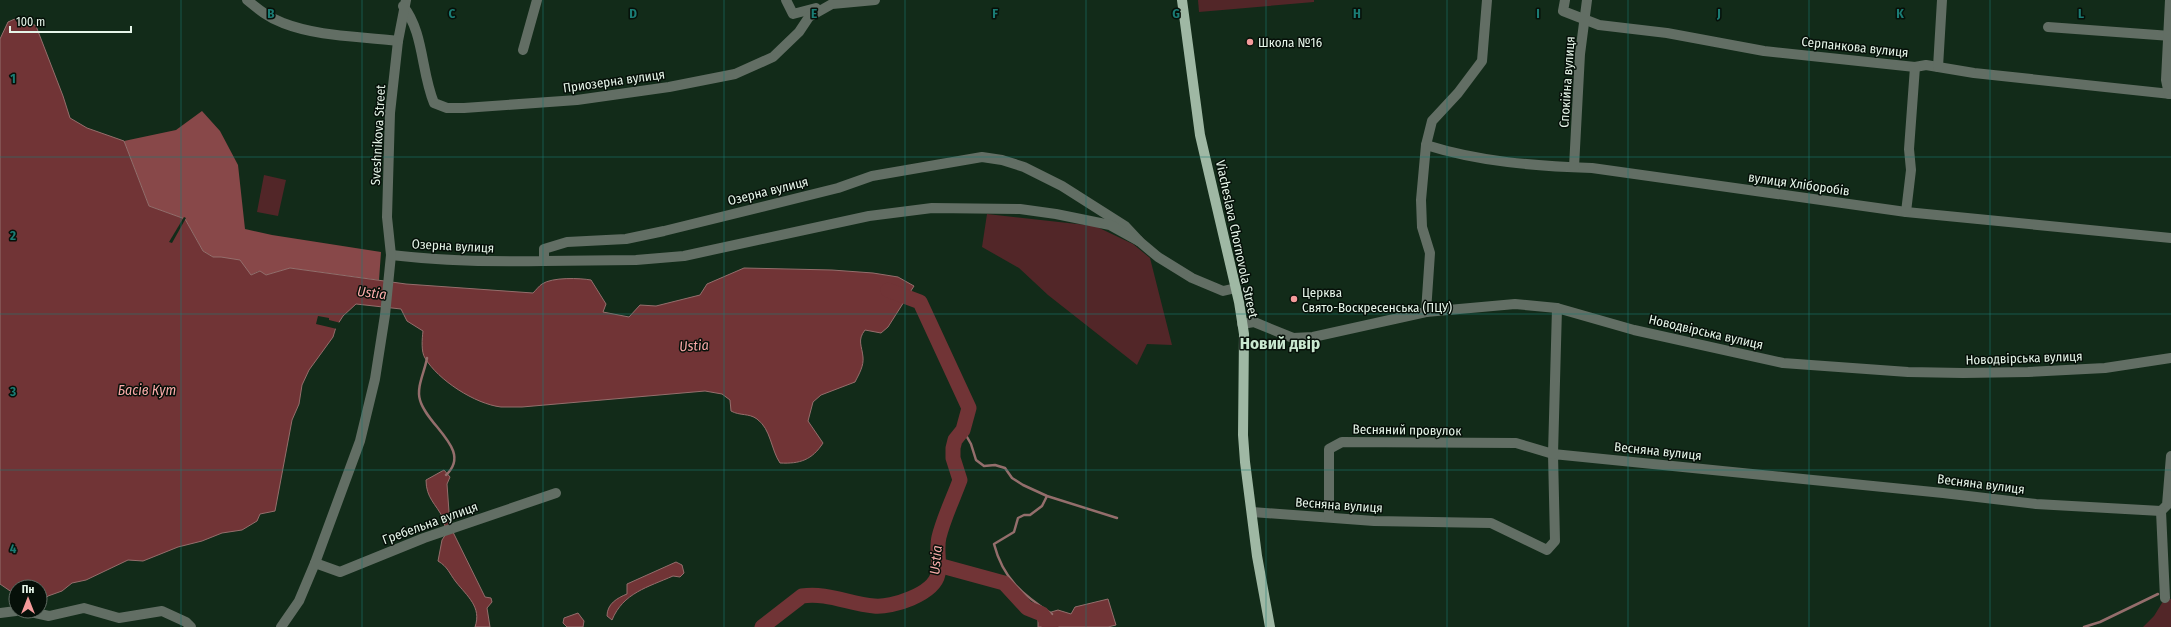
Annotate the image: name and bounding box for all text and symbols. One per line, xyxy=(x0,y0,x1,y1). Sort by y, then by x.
text: B xyxy=(267,6,275,21)
text: C xyxy=(449,6,456,21)
text: D xyxy=(629,6,637,21)
text: E xyxy=(811,6,817,21)
text: F xyxy=(992,6,998,21)
text: G xyxy=(1172,6,1180,21)
text: H xyxy=(1353,6,1361,21)
text: I xyxy=(1536,6,1540,21)
text: J xyxy=(1716,6,1721,21)
text: K xyxy=(1896,6,1904,21)
text: L xyxy=(2078,6,2084,21)
scale bar xyxy=(10,8,131,34)
text: 100 m xyxy=(16,15,45,29)
street label: Серпанкова вулиця xyxy=(1801,34,1909,60)
place label: Школа №16 xyxy=(1258,35,1322,50)
street label: Спокійна вулиця xyxy=(1556,36,1578,128)
marker: Школа №16 xyxy=(1245,37,1255,47)
street label: Приозерна вулиця xyxy=(562,66,666,96)
text: 1 xyxy=(10,71,16,86)
street label: Sveshnikova Street xyxy=(368,84,388,186)
street label: Viacheslava Chornovola Street xyxy=(1213,159,1261,320)
street label: вулиця Хліборобів xyxy=(1747,169,1851,199)
street label: Озерна вулиця xyxy=(726,174,810,208)
text: 2 xyxy=(9,228,16,243)
street label: Озерна вулиця xyxy=(411,236,495,256)
water label: Ustia xyxy=(356,283,388,303)
place label: Церква Свято-Воскресенська (ПЦУ) xyxy=(1302,285,1452,315)
marker: Церква Свято-Воскресенська (ПЦУ) xyxy=(1289,294,1299,304)
street label: Новодвірська вулиця xyxy=(1647,312,1765,352)
district label: Новий двір xyxy=(1240,333,1320,354)
water label: Ustia xyxy=(679,337,709,355)
street label: Новодвірська вулиця xyxy=(1965,348,2083,368)
water label: Басів Кут xyxy=(118,382,176,399)
text: 3 xyxy=(9,384,16,399)
street label: Весняний провулок xyxy=(1353,422,1461,438)
street label: Весняна вулиця xyxy=(1614,439,1702,463)
street label: Весняна вулиця xyxy=(1936,471,2026,497)
street label: Весняна вулиця xyxy=(1295,494,1383,516)
street label: Гребельна вулиця xyxy=(380,499,480,547)
text: 4 xyxy=(10,541,17,556)
water label: Ustia xyxy=(926,545,946,575)
north arrow xyxy=(8,579,48,619)
text: Пн xyxy=(22,583,34,596)

